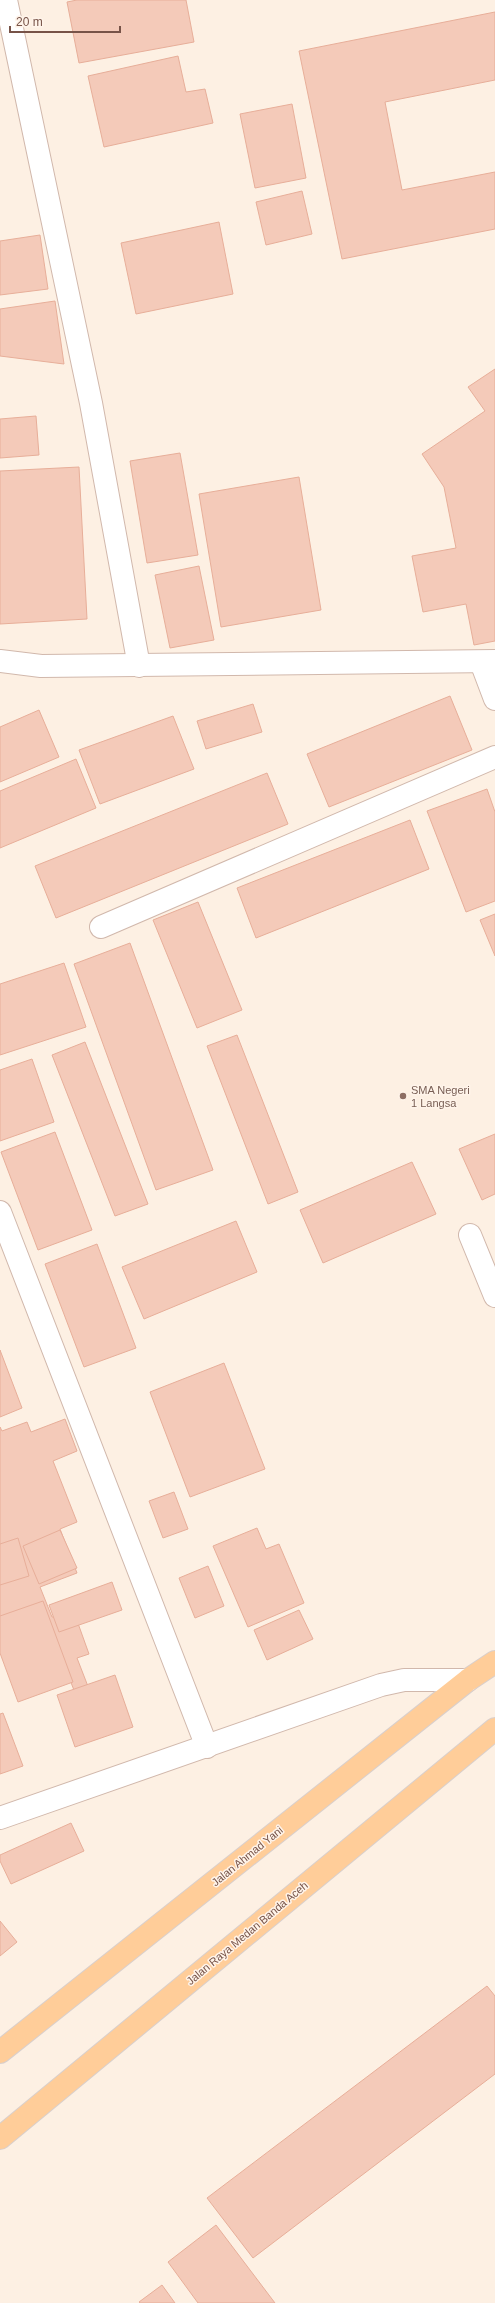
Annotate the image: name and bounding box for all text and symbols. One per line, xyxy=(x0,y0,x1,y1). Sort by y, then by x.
scale bar xyxy=(10,8,120,34)
text: 20 m xyxy=(16,15,43,29)
place label: SMA Negeri 1 Langsa xyxy=(411,1084,470,1109)
marker: SMA Negeri 1 Langsa xyxy=(398,1091,408,1101)
street label: Jalan Ahmad Yani xyxy=(209,1824,285,1888)
street label: Jalan Raya Medan Banda Aceh xyxy=(184,1879,310,1987)

